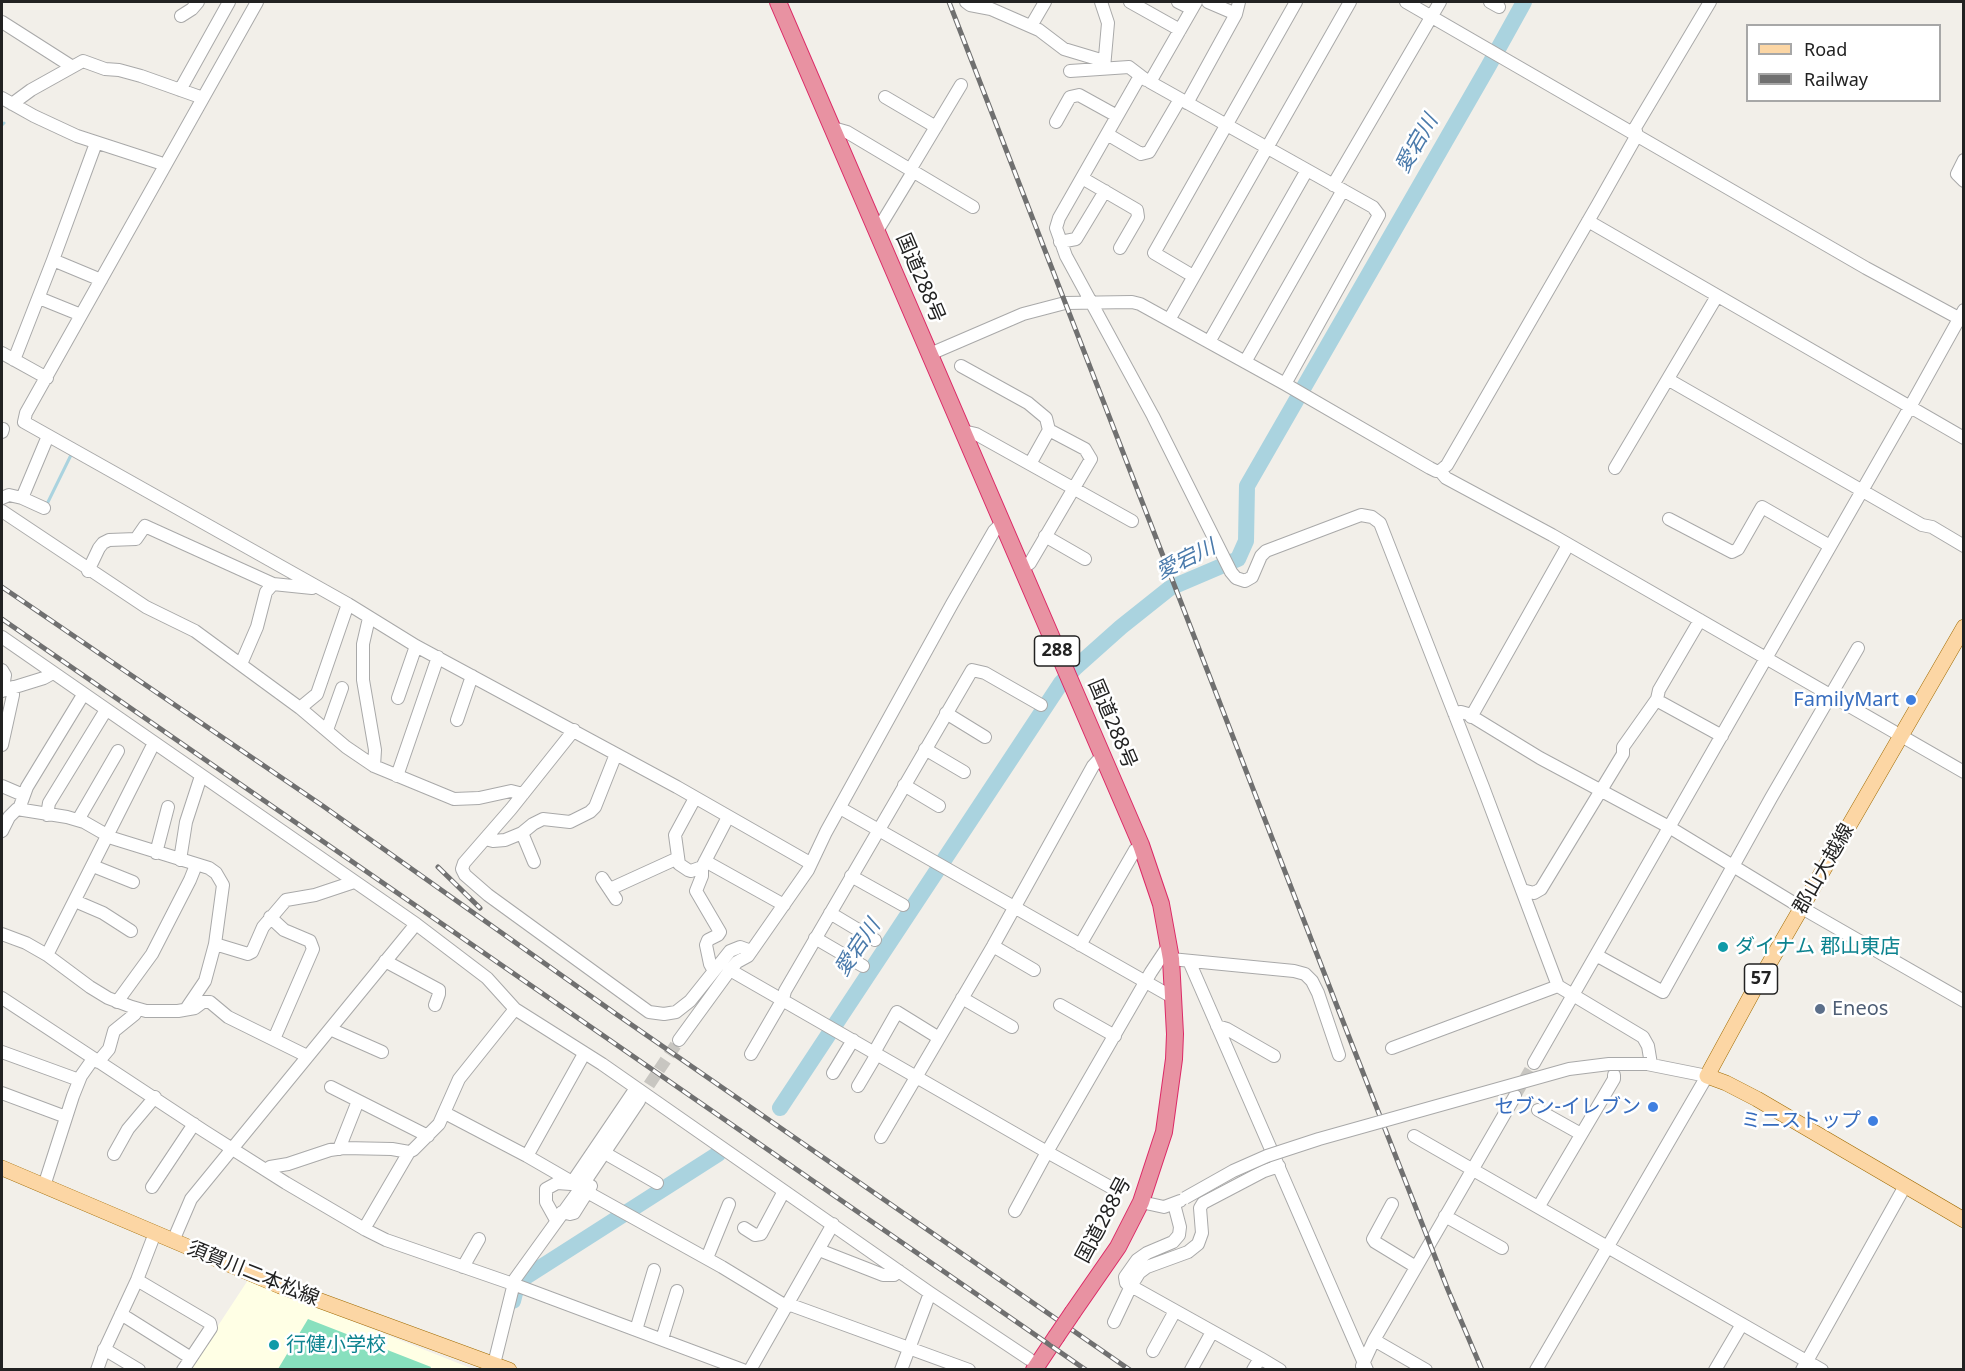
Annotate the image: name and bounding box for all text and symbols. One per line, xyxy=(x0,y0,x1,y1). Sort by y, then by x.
legend xyxy=(1746,24,1941,102)
text: Road xyxy=(1804,37,1847,61)
text: Railway xyxy=(1804,67,1868,91)
water label: 愛宕川 xyxy=(1390,110,1444,178)
street label: 国道288号 xyxy=(891,230,949,326)
water label: 愛宕川 xyxy=(1152,535,1220,585)
road number: 288 xyxy=(1034,636,1080,666)
street label: 国道288号 xyxy=(1083,676,1141,772)
place label: FamilyMart xyxy=(1793,688,1899,712)
marker: FamilyMart xyxy=(1904,693,1918,707)
street label: 郡山大越線 xyxy=(1789,820,1859,918)
water label: 愛宕川 xyxy=(830,915,886,981)
place label: ダイナム 郡山東店 xyxy=(1735,935,1900,959)
marker: ダイナム 郡山東店 xyxy=(1716,940,1730,954)
road number: 57 xyxy=(1744,964,1778,994)
place label: Eneos xyxy=(1832,997,1888,1021)
marker: Eneos xyxy=(1813,1002,1827,1016)
place label: セブン-イレブン xyxy=(1495,1095,1641,1119)
marker: セブン-イレブン xyxy=(1646,1100,1660,1114)
place label: ミニストップ xyxy=(1741,1109,1861,1133)
marker: ミニストップ xyxy=(1866,1114,1880,1128)
street label: 国道288号 xyxy=(1071,1173,1137,1267)
street label: 須賀川二本松線 xyxy=(184,1237,322,1311)
place label: 行健小学校 xyxy=(286,1333,386,1357)
marker: 行健小学校 xyxy=(267,1338,281,1352)

